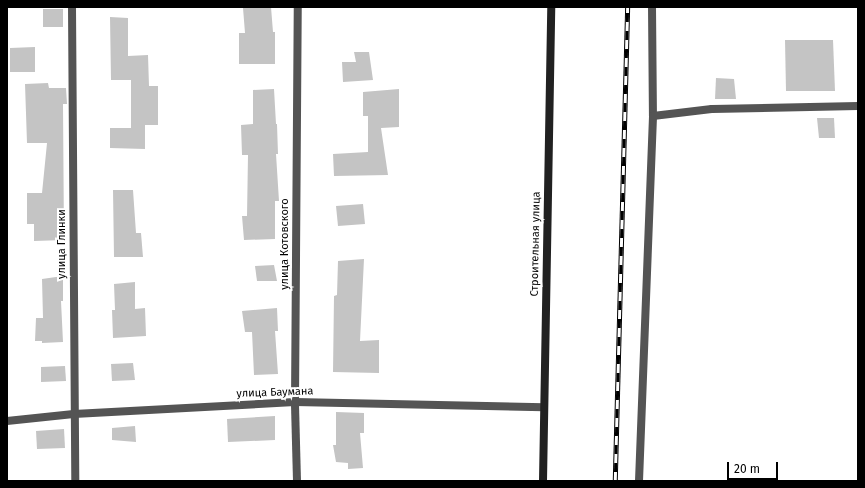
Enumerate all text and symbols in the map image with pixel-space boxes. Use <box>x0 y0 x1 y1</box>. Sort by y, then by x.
street label: Строительная улица <box>528 191 544 297</box>
street label: улица Котовского <box>278 198 292 290</box>
street label: улица Глинки <box>55 209 69 279</box>
street label: улица Баумана <box>236 385 314 401</box>
scale bar <box>729 454 780 480</box>
text: 20 m <box>734 462 760 476</box>

